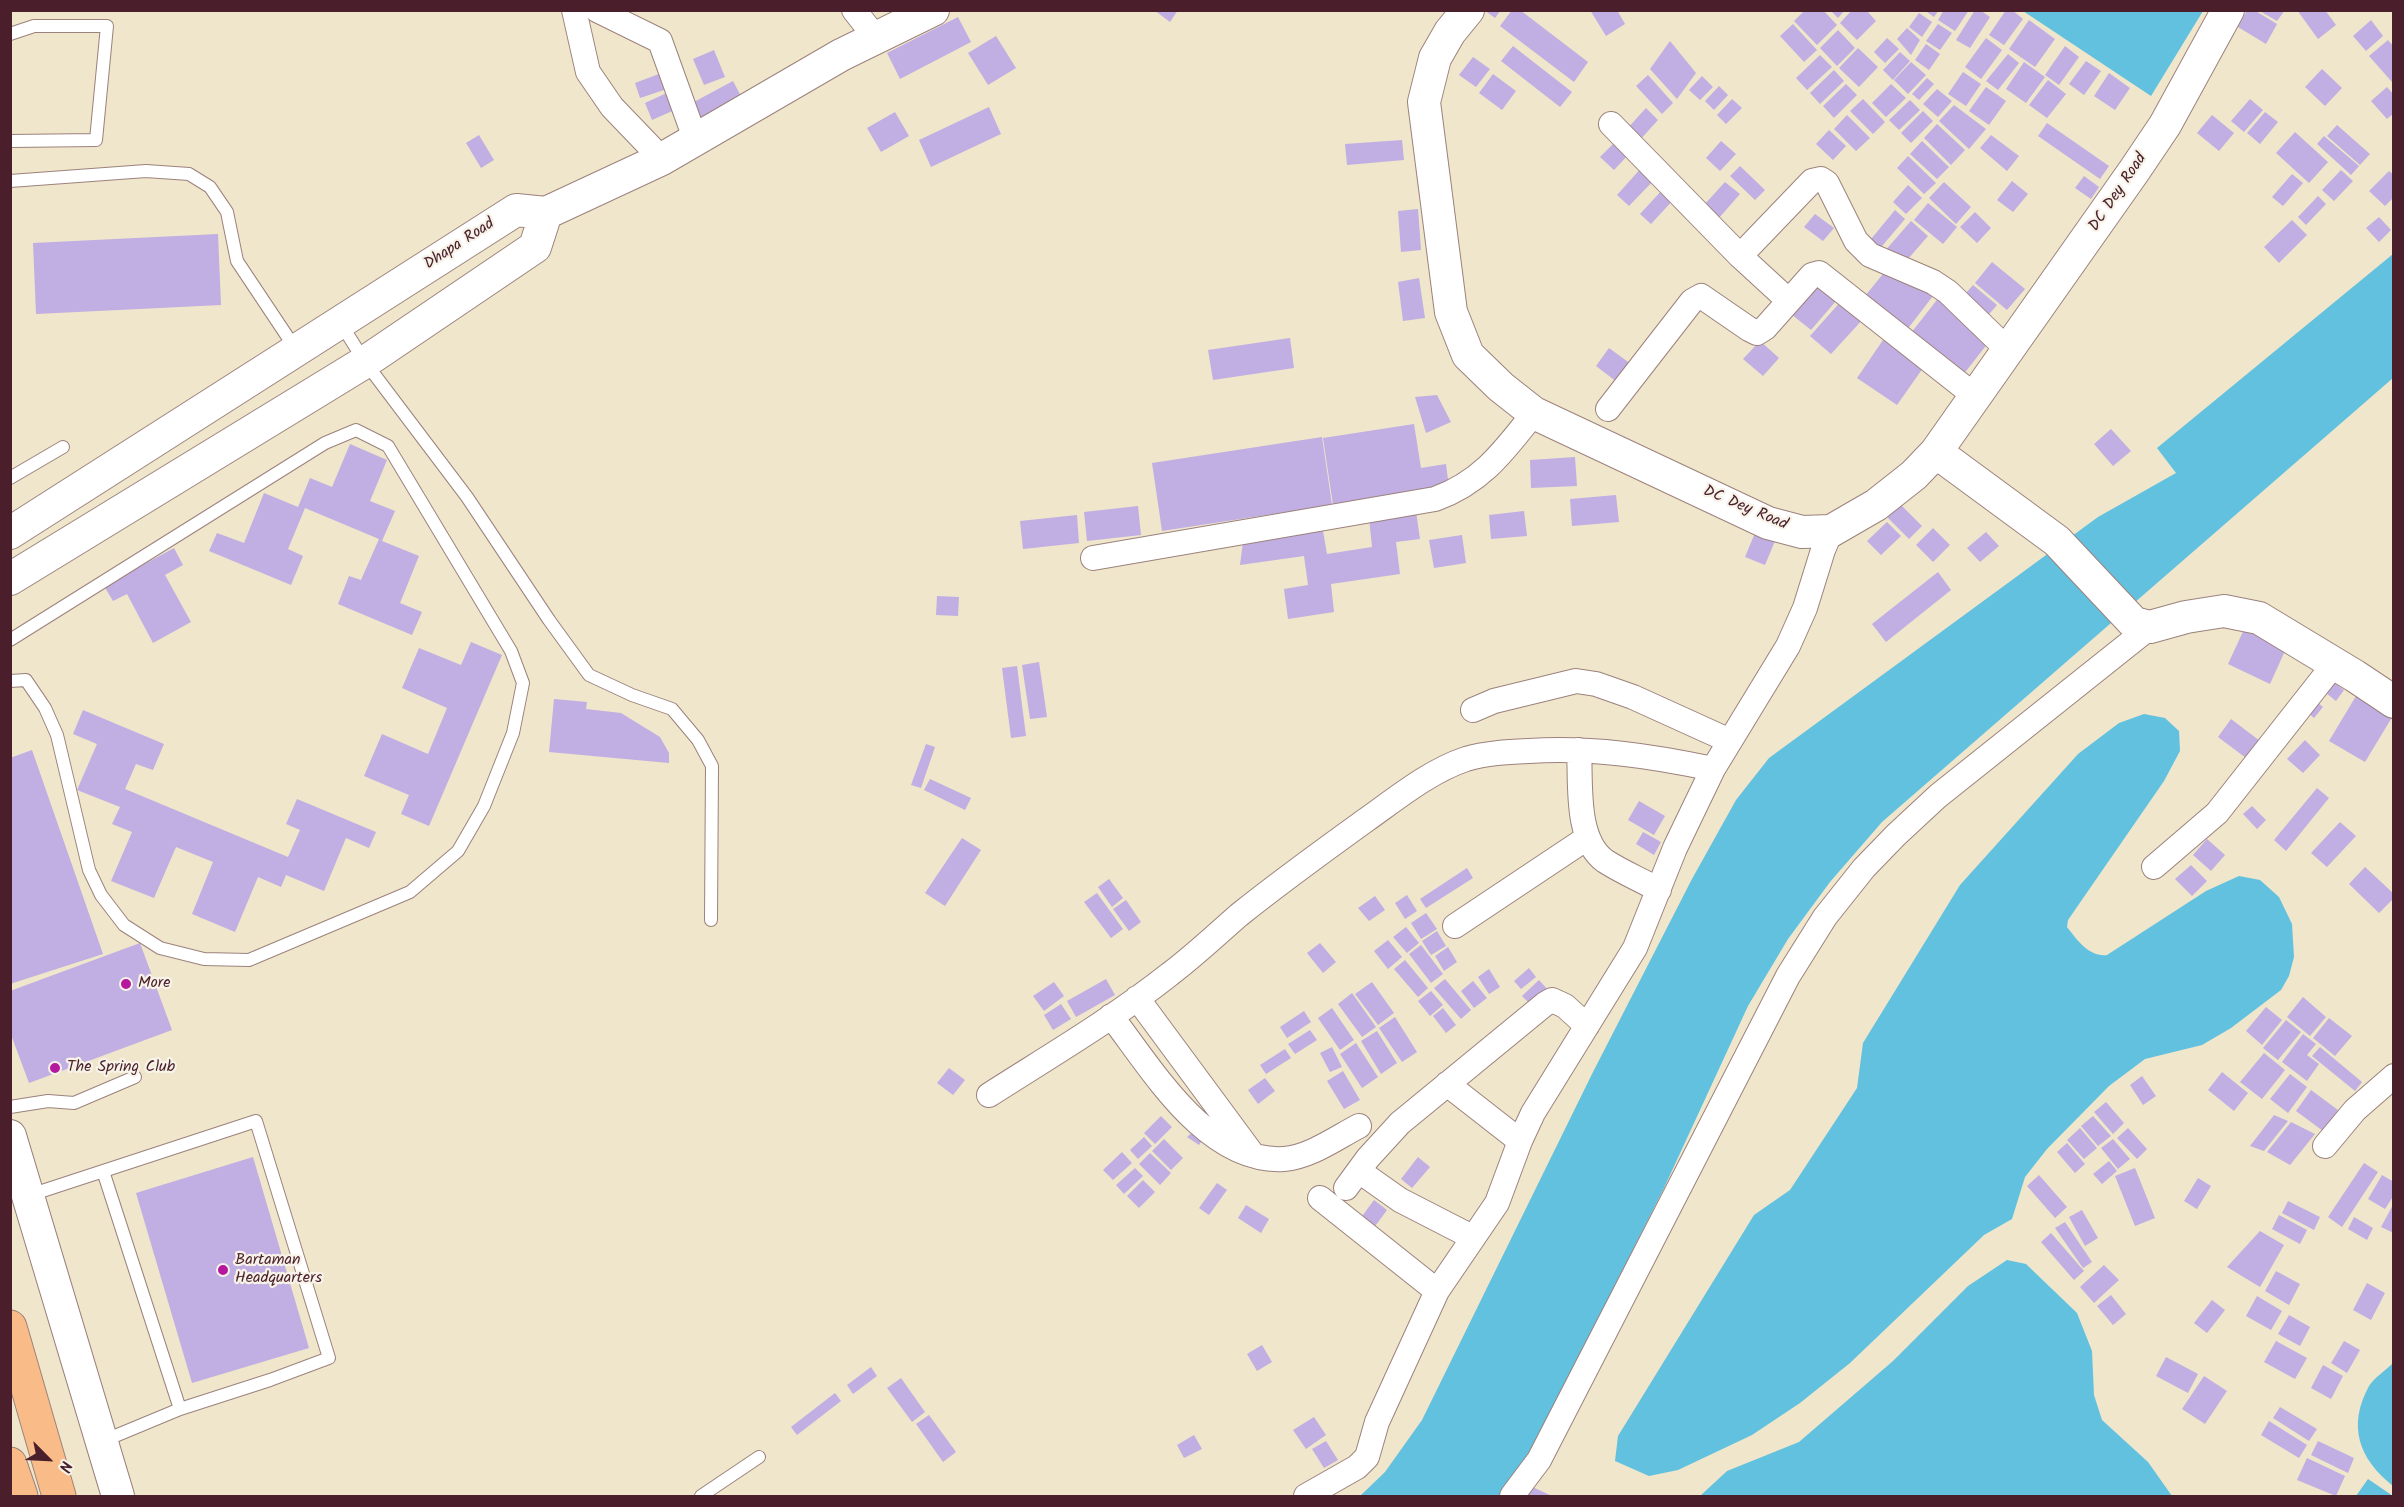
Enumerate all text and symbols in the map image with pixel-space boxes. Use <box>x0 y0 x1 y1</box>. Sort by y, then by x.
street label: DC Dey Road <box>2086 150 2152 236</box>
street label: Dhapa Road <box>421 215 499 275</box>
street label: DC Dey Road <box>1700 483 1790 535</box>
place label: More <box>138 974 170 994</box>
marker: More <box>119 977 133 991</box>
place label: The Spring Club <box>67 1058 175 1078</box>
marker: The Spring Club <box>48 1061 62 1075</box>
place label: Bartaman Headquarters <box>235 1251 322 1289</box>
marker: Bartaman Headquarters <box>216 1263 230 1277</box>
north arrow <box>18 1429 78 1489</box>
text: N <box>51 1457 78 1476</box>

